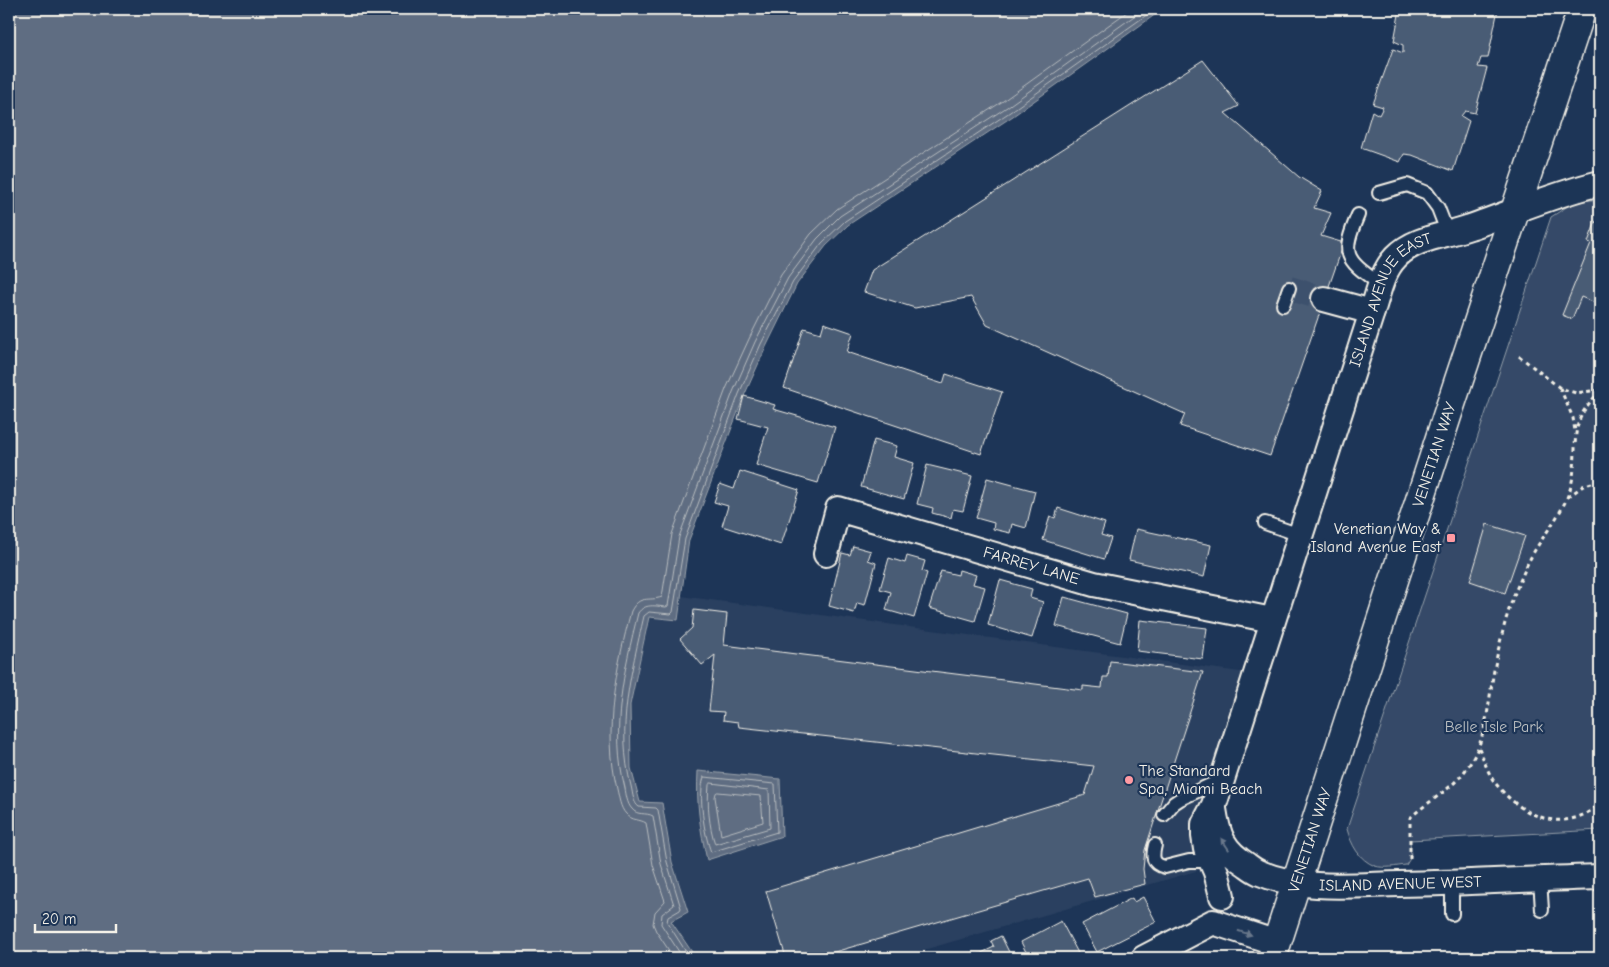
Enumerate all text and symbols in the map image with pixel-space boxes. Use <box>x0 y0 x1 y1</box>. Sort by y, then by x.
street label: ISLAND AVENUE EAST <box>1346 229 1434 369</box>
street label: VENETIAN WAY <box>1409 399 1460 509</box>
place label: Venetian Way & Island Avenue East <box>1310 520 1441 556</box>
marker: Venetian Way & Island Avenue East <box>1445 532 1457 544</box>
street label: FARREY LANE <box>981 543 1082 588</box>
park label: Belle Isle Park <box>1445 718 1544 736</box>
place label: The Standard Spa, Miami Beach <box>1139 762 1263 798</box>
marker: The Standard Spa, Miami Beach <box>1123 774 1135 786</box>
street label: VENETIAN WAY <box>1285 785 1336 895</box>
one-way arrow <box>1220 837 1230 851</box>
street label: ISLAND AVENUE WEST <box>1319 873 1483 895</box>
scale bar <box>35 902 116 934</box>
text: 20 m <box>42 910 76 928</box>
one-way arrow <box>1238 929 1253 937</box>

